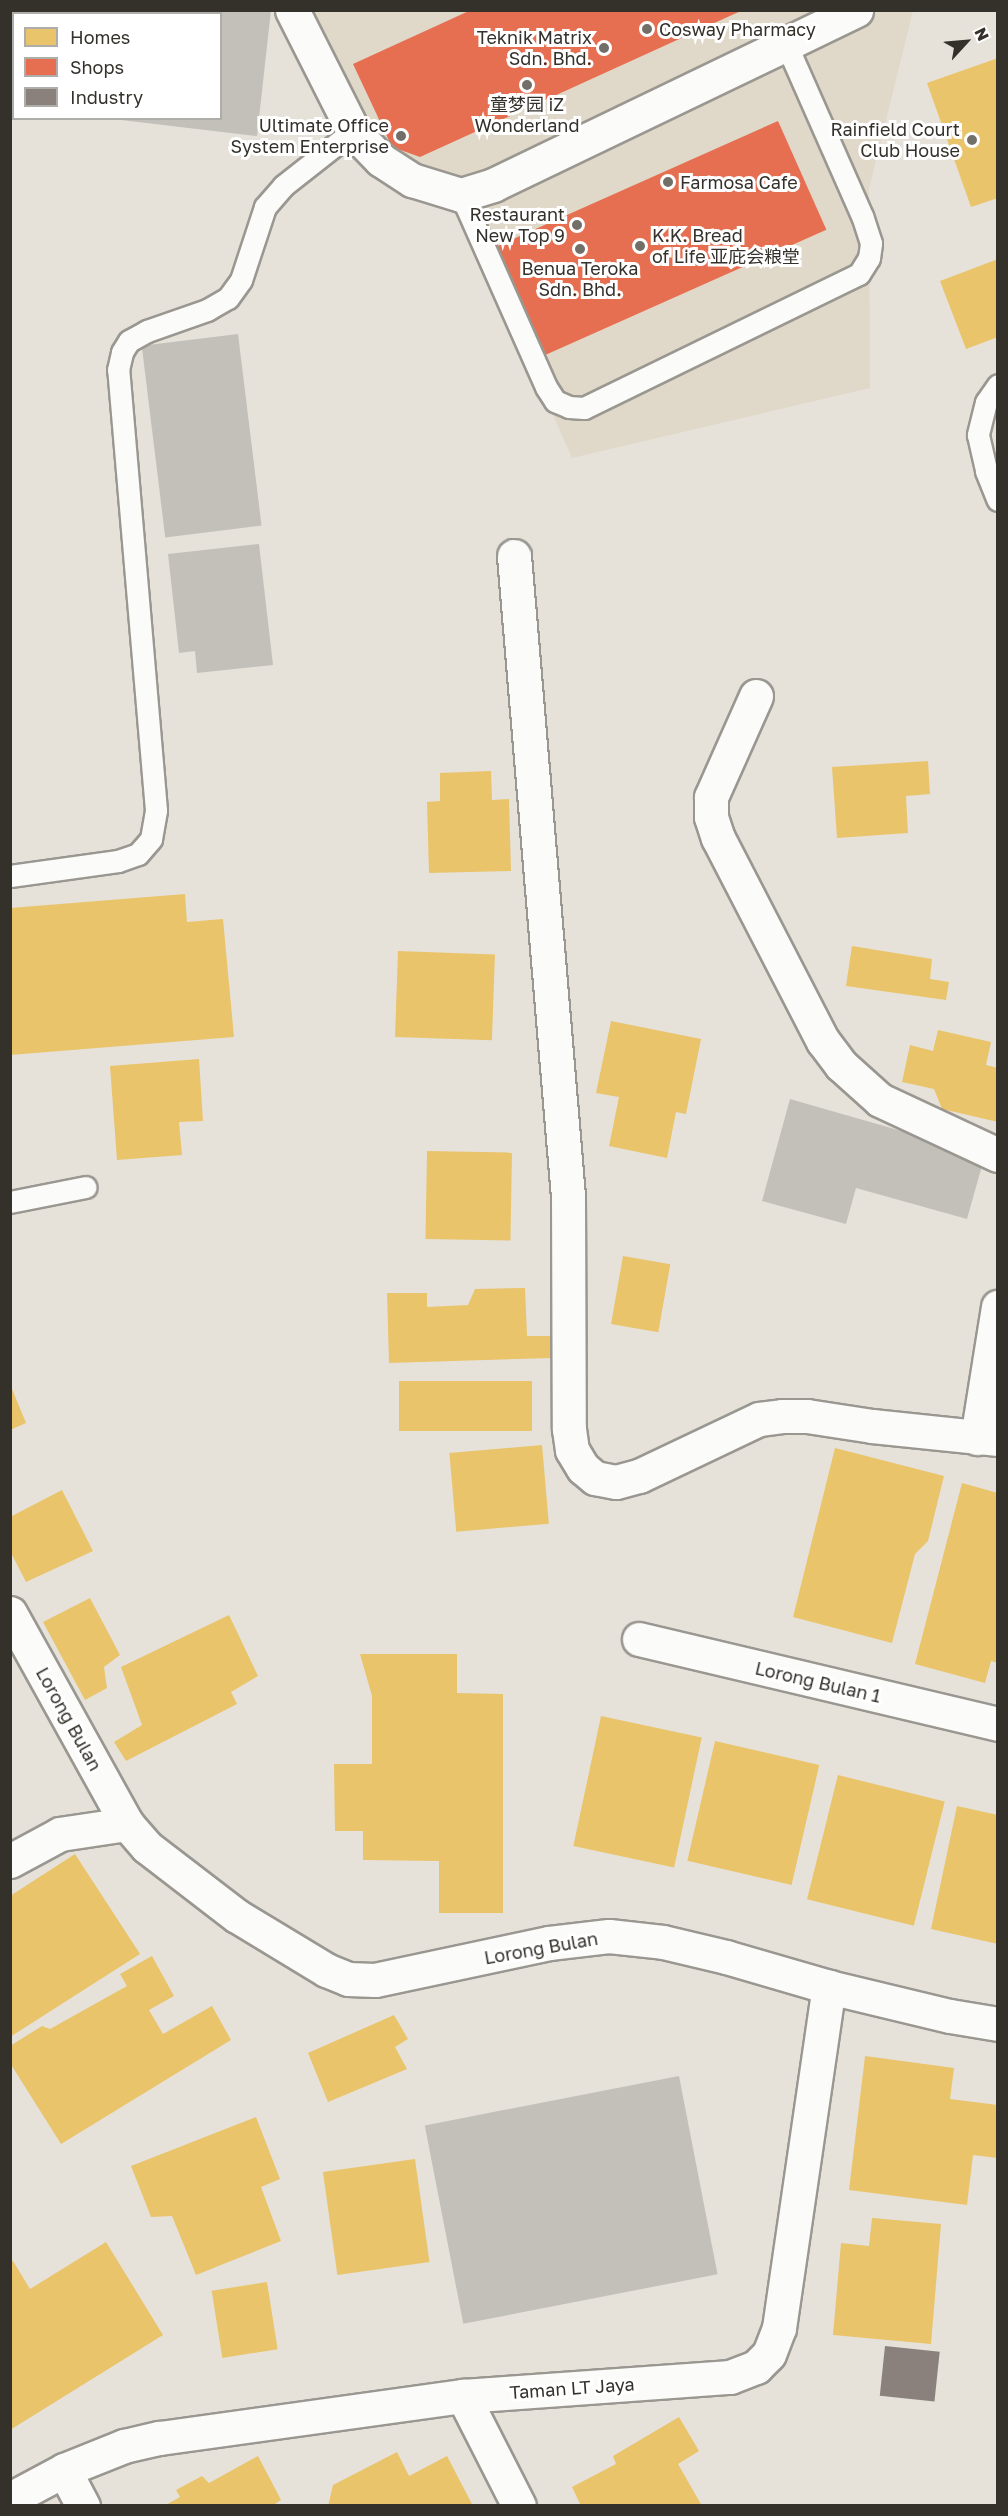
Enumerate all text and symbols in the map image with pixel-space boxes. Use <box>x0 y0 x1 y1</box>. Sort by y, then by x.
legend <box>12 12 222 120</box>
north arrow <box>936 12 996 72</box>
place label: Cosway Pharmacy <box>659 18 816 40</box>
marker: Cosway Pharmacy <box>640 22 654 36</box>
text: N <box>971 24 994 44</box>
text: Homes <box>70 26 130 48</box>
place label: Teknik Matrix Sdn. Bhd. <box>477 27 592 70</box>
marker: Teknik Matrix Sdn. Bhd. <box>597 41 611 55</box>
text: Shops <box>70 56 124 78</box>
marker: 童梦园 iZ Wonderland <box>520 78 534 92</box>
text: Industry <box>70 86 143 108</box>
place label: 童梦园 iZ Wonderland <box>474 94 580 136</box>
place label: Ultimate Office System Enterprise <box>231 115 389 158</box>
place label: Rainfield Court Club House <box>830 119 960 162</box>
marker: Ultimate Office System Enterprise <box>394 129 408 143</box>
marker: Rainfield Court Club House <box>965 133 979 147</box>
place label: Farmosa Cafe <box>680 171 798 193</box>
marker: Farmosa Cafe <box>661 175 675 189</box>
place label: Restaurant New Top 9 <box>470 204 565 246</box>
marker: Restaurant New Top 9 <box>570 218 584 232</box>
place label: K.K. Bread of Life 亚庇会粮堂 <box>652 225 800 268</box>
marker: K.K. Bread of Life 亚庇会粮堂 <box>633 239 647 253</box>
marker: Benua Teroka Sdn. Bhd. <box>573 242 587 256</box>
place label: Benua Teroka Sdn. Bhd. <box>522 258 638 300</box>
street label: Lorong Bulan 1 <box>753 1657 883 1707</box>
street label: Lorong Bulan <box>32 1663 106 1775</box>
street label: Lorong Bulan <box>482 1927 600 1969</box>
street label: Taman LT Jaya <box>509 2373 635 2403</box>

